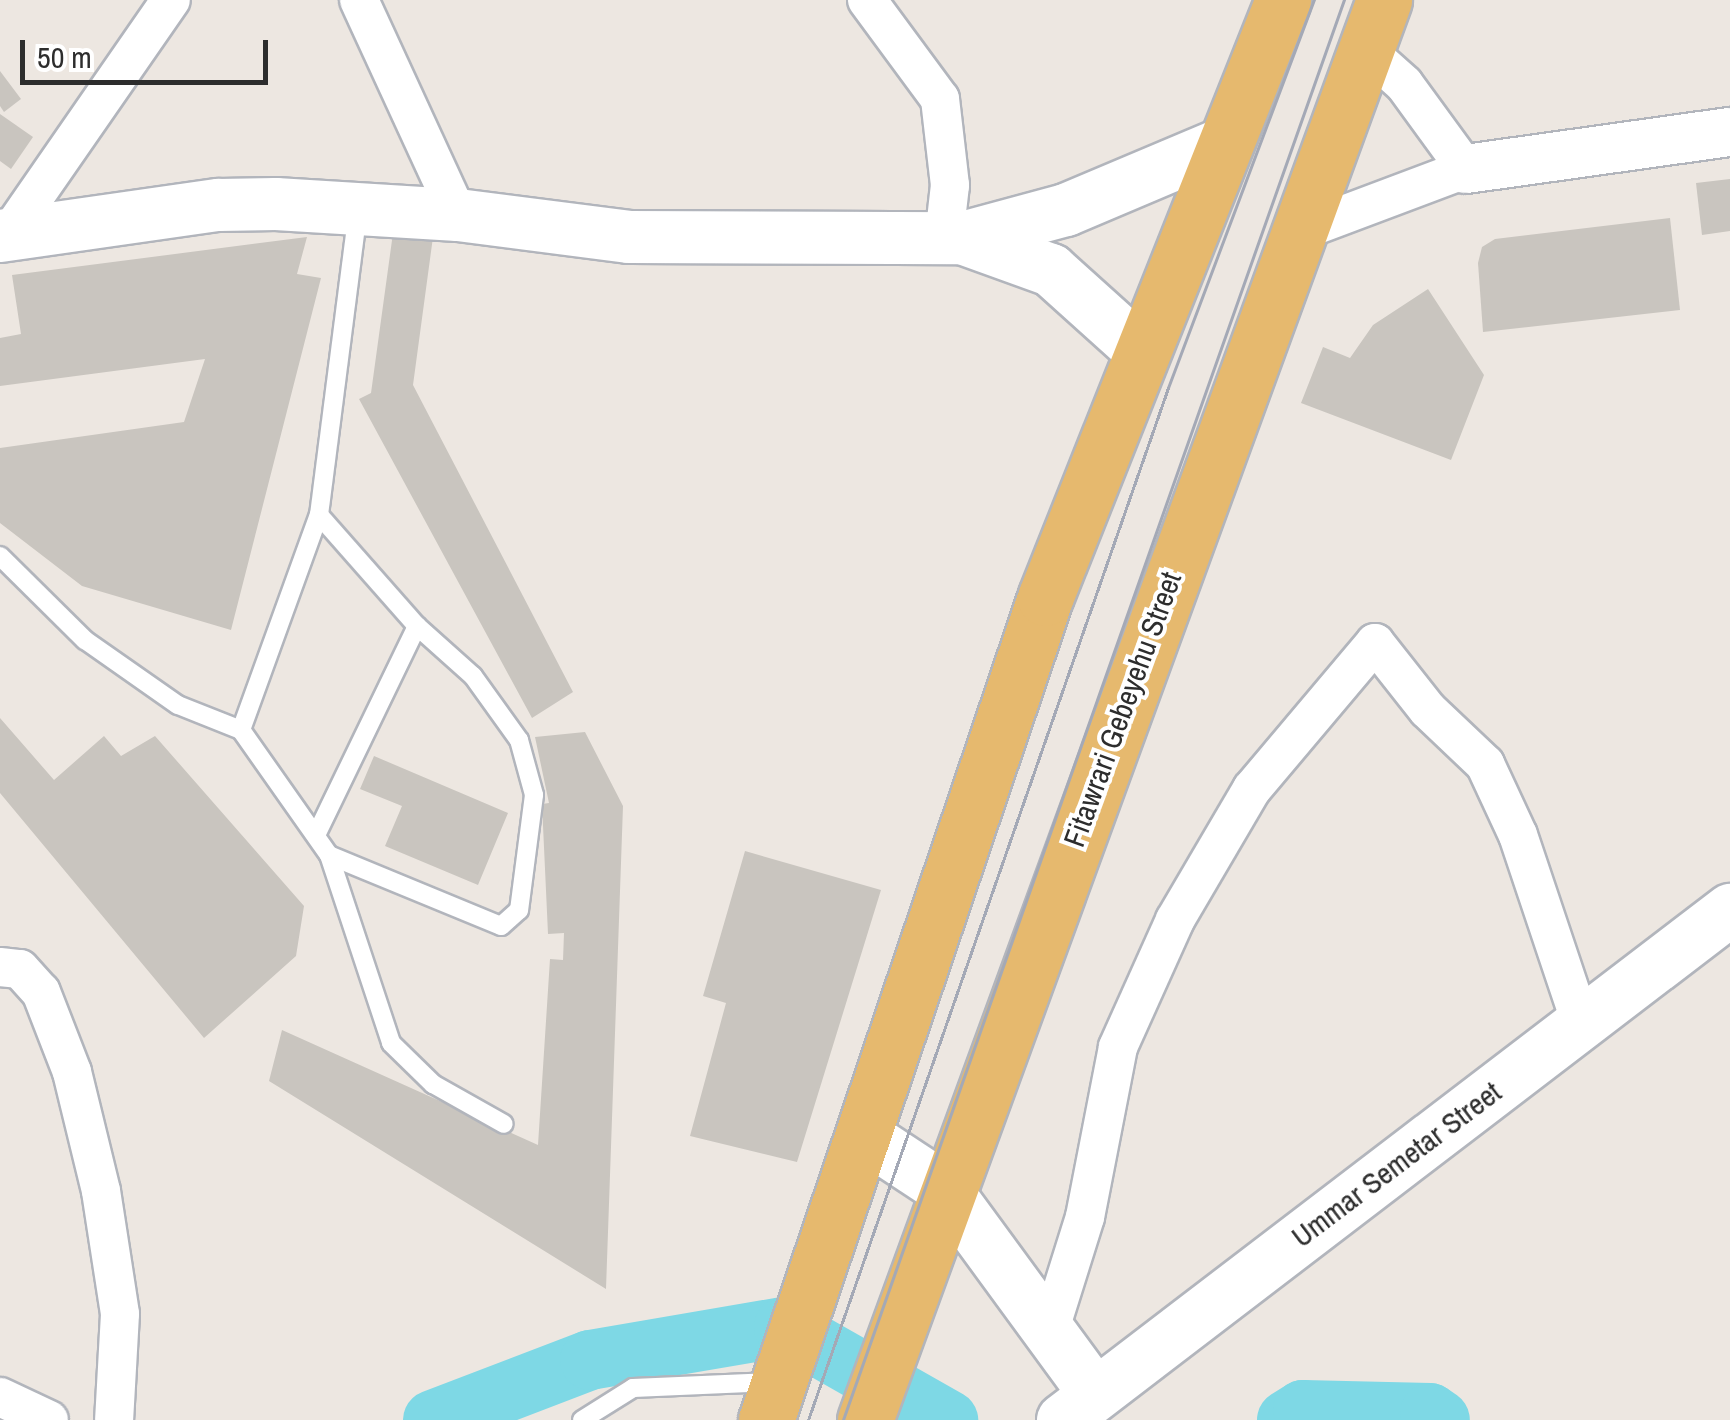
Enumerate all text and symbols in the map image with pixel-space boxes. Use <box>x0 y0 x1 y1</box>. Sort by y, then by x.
scale bar <box>25 20 272 82</box>
text: 50 m <box>37 37 92 77</box>
street label: Fitawrari Gebeyehu Street <box>1056 567 1188 851</box>
street label: Ummar Semetar Street <box>1284 1074 1508 1254</box>

